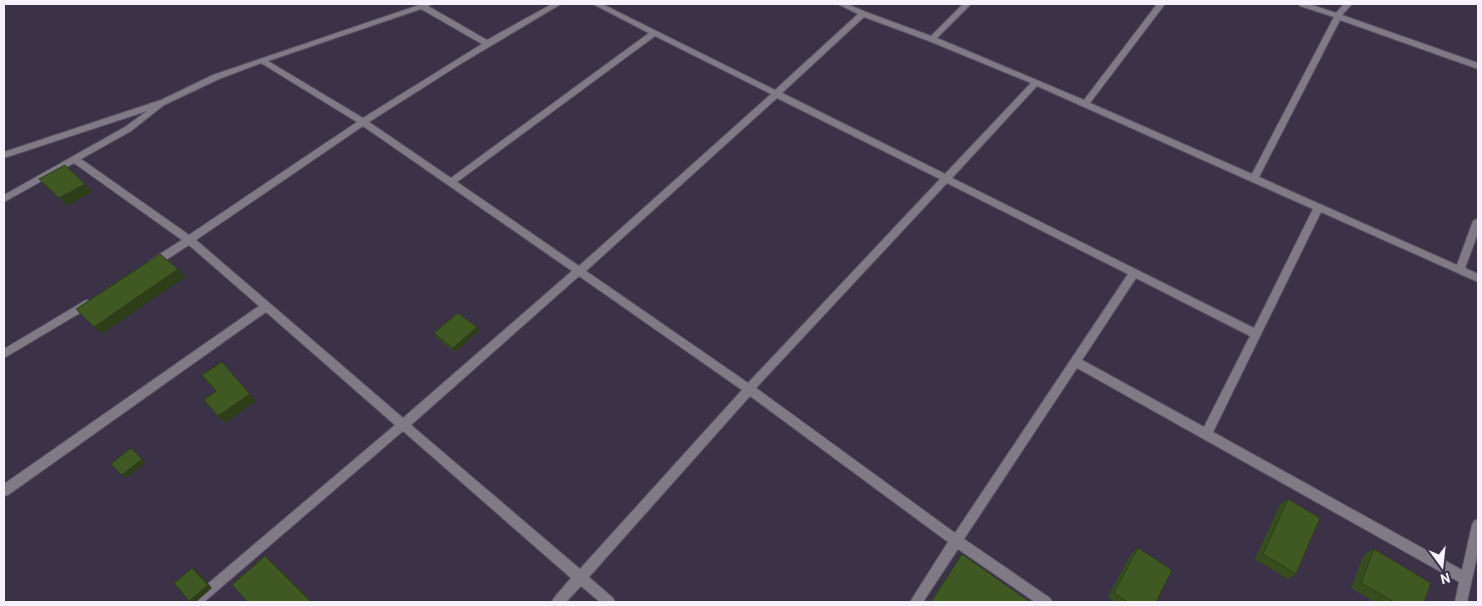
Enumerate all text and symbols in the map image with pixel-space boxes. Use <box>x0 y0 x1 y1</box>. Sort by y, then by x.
north arrow <box>1417 541 1467 591</box>
text: N <box>1439 570 1452 588</box>

